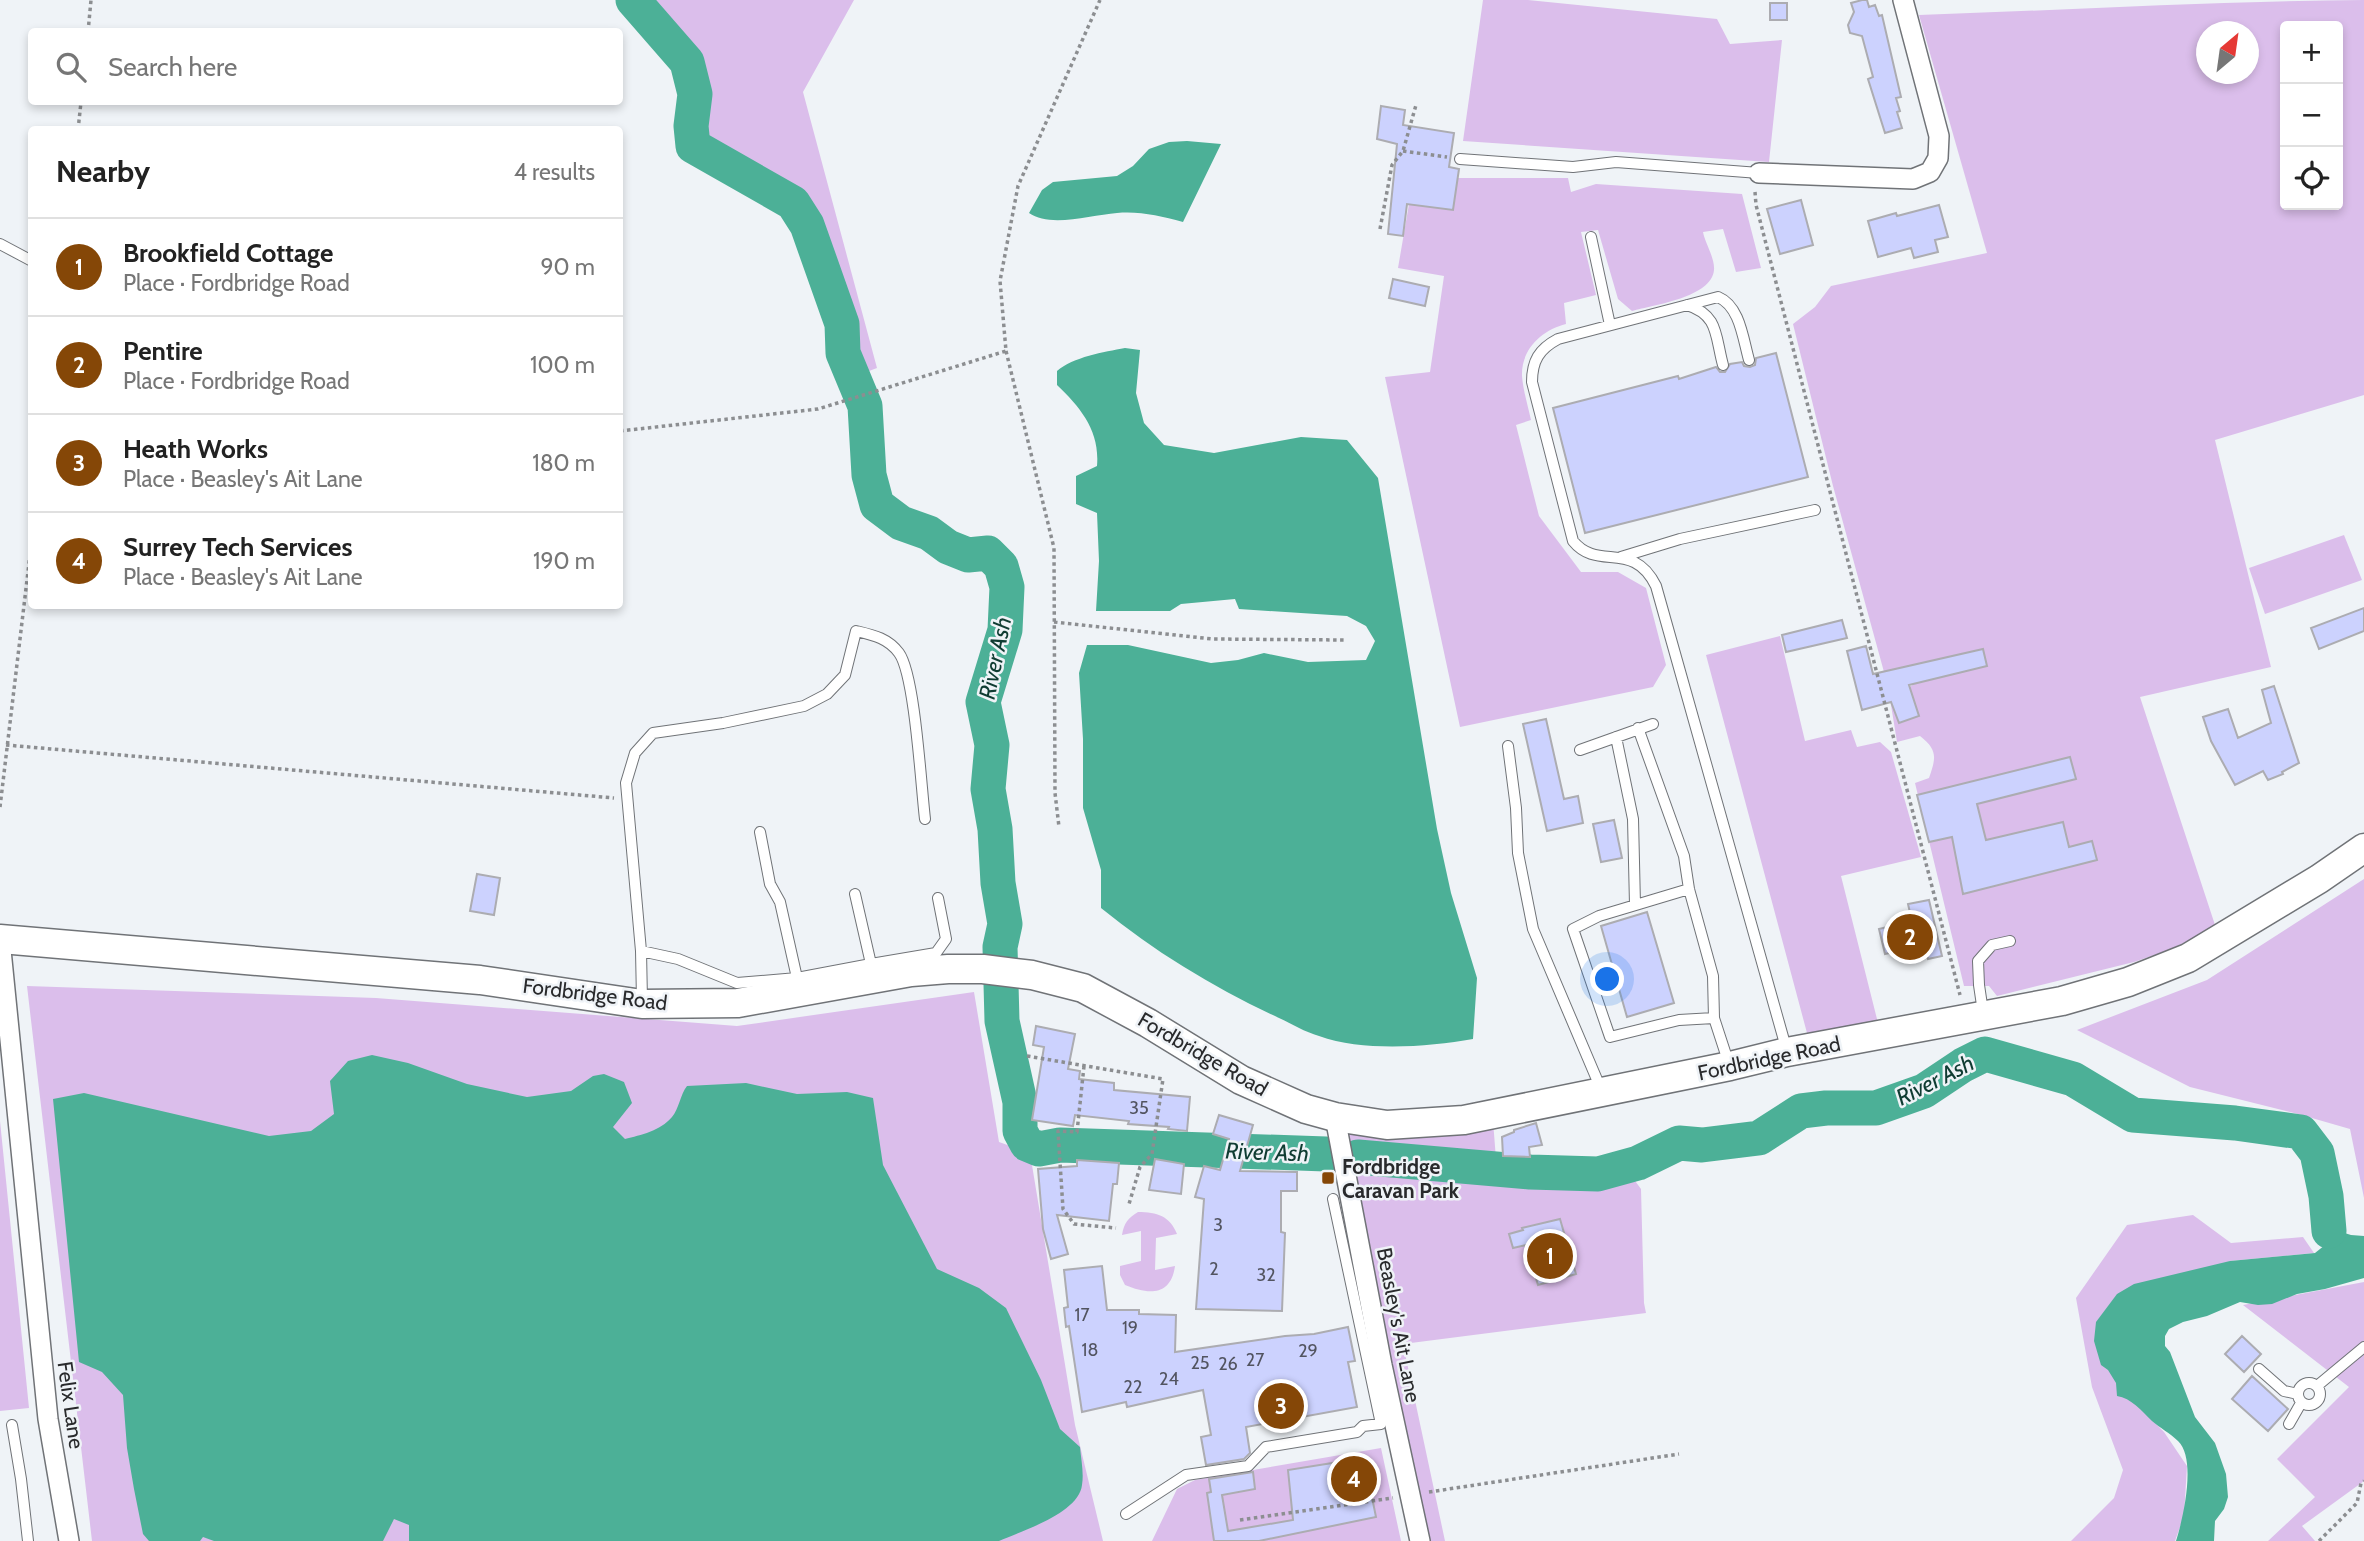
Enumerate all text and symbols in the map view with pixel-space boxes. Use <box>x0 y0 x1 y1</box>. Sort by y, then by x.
north arrow <box>2196 21 2259 84</box>
map controls <box>2280 21 2343 210</box>
button: + <box>2280 21 2343 84</box>
search box <box>28 28 623 105</box>
icon: search <box>52 48 90 86</box>
text: Search here <box>108 51 237 83</box>
button: − <box>2280 84 2343 147</box>
button: locate <box>2280 147 2343 210</box>
text: Nearby <box>56 153 150 190</box>
text: 4 results <box>514 158 595 186</box>
text: Brookfield Cottage <box>123 237 333 269</box>
text: 1 <box>75 253 83 281</box>
text: 90 m <box>541 253 595 281</box>
text: Place · Fordbridge Road <box>123 269 350 297</box>
text: Pentire <box>123 335 203 367</box>
text: 2 <box>73 351 85 379</box>
text: 100 m <box>530 351 595 379</box>
text: Place · Fordbridge Road <box>123 367 350 395</box>
text: Heath Works <box>123 433 268 465</box>
text: 3 <box>73 449 85 477</box>
text: 180 m <box>532 449 595 477</box>
text: Place · Beasley's Ait Lane <box>123 465 363 493</box>
text: Surrey Tech Services <box>123 531 352 563</box>
text: 4 <box>72 547 86 575</box>
text: 190 m <box>533 547 595 575</box>
text: Place · Beasley's Ait Lane <box>123 563 363 591</box>
water label: River Ash <box>973 614 1017 702</box>
pin: 2 <box>1887 911 1933 963</box>
your location <box>1590 962 1624 996</box>
street label: Fordbridge Road <box>521 973 669 1015</box>
street label: Fordbridge Road <box>1134 1007 1272 1101</box>
street label: Fordbridge Road <box>1695 1031 1843 1085</box>
water label: River Ash <box>1891 1049 1979 1111</box>
house number: 35 <box>1129 1097 1149 1119</box>
water label: River Ash <box>1225 1137 1309 1167</box>
place label: Fordbridge Caravan Park <box>1342 1154 1460 1203</box>
marker: Fordbridge Caravan Park <box>1320 1170 1336 1186</box>
house number: 3 <box>1213 1214 1223 1236</box>
pin: 1 <box>1527 1230 1573 1282</box>
street label: Beasley's Ait Lane <box>1372 1245 1426 1405</box>
house number: 2 <box>1209 1258 1219 1280</box>
house number: 32 <box>1256 1264 1276 1286</box>
house number: 17 <box>1075 1304 1089 1326</box>
house number: 19 <box>1122 1317 1138 1339</box>
house number: 18 <box>1082 1339 1098 1361</box>
house number: 29 <box>1298 1340 1318 1362</box>
house number: 27 <box>1246 1349 1264 1371</box>
house number: 25 <box>1190 1352 1210 1374</box>
house number: 26 <box>1218 1353 1238 1375</box>
street label: Felix Lane <box>52 1360 90 1451</box>
house number: 24 <box>1159 1368 1179 1390</box>
house number: 22 <box>1124 1376 1142 1398</box>
pin: 3 <box>1258 1380 1304 1432</box>
pin: 4 <box>1331 1453 1377 1505</box>

